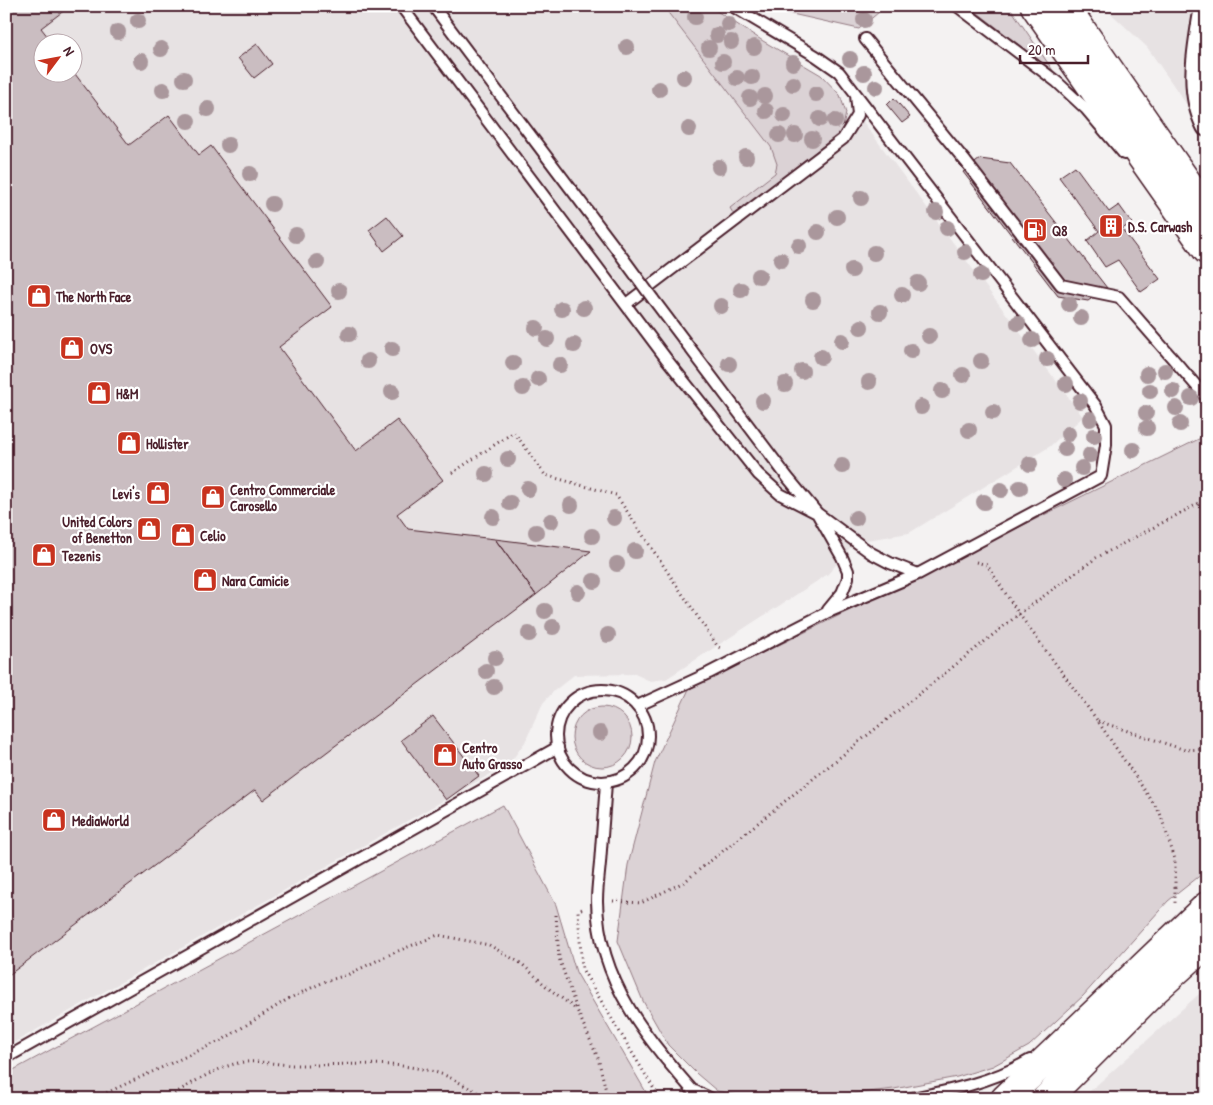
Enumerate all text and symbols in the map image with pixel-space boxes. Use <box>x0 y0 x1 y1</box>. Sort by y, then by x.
north arrow <box>32 32 82 82</box>
scale bar <box>1020 32 1088 64</box>
text: 20 m <box>1028 39 1055 60</box>
text: N <box>59 43 80 60</box>
building icon: D.S. Carwash <box>1098 213 1124 239</box>
fuel station icon: Q8 <box>1022 217 1048 243</box>
place label: D.S. Carwash <box>1128 217 1192 236</box>
place label: Q8 <box>1052 221 1067 240</box>
shop icon: The North Face <box>26 283 52 309</box>
place label: The North Face <box>55 287 132 306</box>
shop icon: OVS <box>59 335 85 361</box>
place label: OVS <box>90 339 113 358</box>
shop icon: H&M <box>86 380 112 406</box>
place label: H&M <box>116 384 138 403</box>
shop icon: Hollister <box>116 430 142 456</box>
place label: Hollister <box>146 434 189 453</box>
shop icon: Levi's <box>145 480 171 506</box>
place label: Centro Commerciale Carosello <box>230 480 336 515</box>
place label: Levi's <box>113 484 141 503</box>
shop icon: Centro Commerciale Carosello <box>200 484 226 510</box>
place label: United Colors of Benetton <box>62 512 133 547</box>
shop icon: United Colors of Benetton <box>136 516 162 542</box>
shop icon: Celio <box>170 522 196 548</box>
place label: Celio <box>200 526 226 545</box>
shop icon: Tezenis <box>31 542 57 568</box>
place label: Tezenis <box>61 546 101 565</box>
shop icon: Nara Camicie <box>192 567 218 593</box>
place label: Nara Camicie <box>222 571 289 590</box>
place label: Centro Auto Grasso <box>462 738 522 773</box>
shop icon: Centro Auto Grasso <box>432 742 458 768</box>
shop icon: MediaWorld <box>41 807 67 833</box>
place label: MediaWorld <box>72 811 129 830</box>

